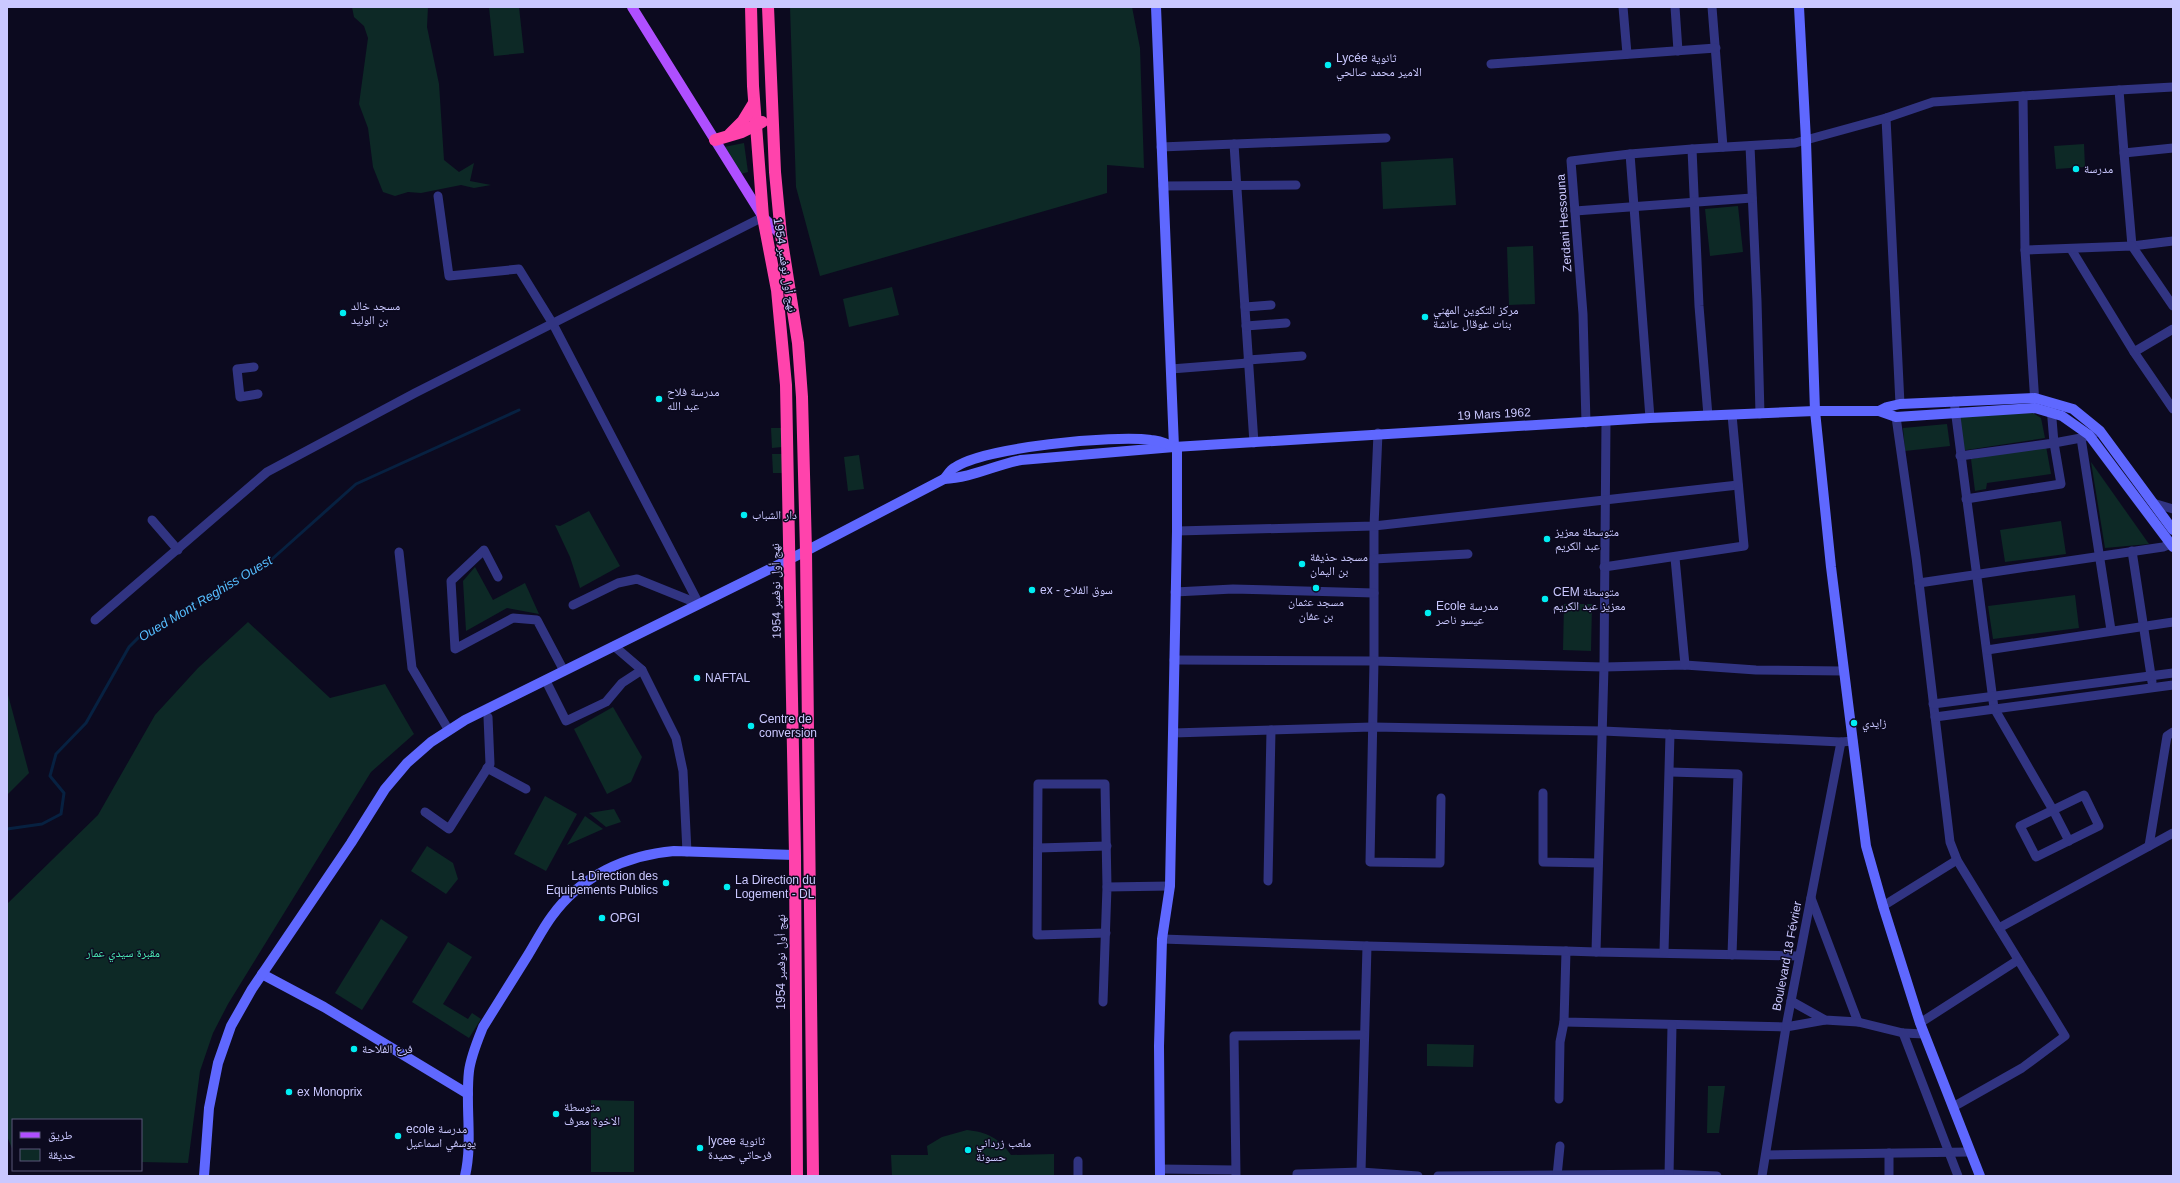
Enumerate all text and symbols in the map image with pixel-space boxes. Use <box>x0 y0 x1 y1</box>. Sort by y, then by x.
place label: Lycée ثانوية الامير محمد صالحي <box>1336 51 1422 82</box>
marker: Lycée ثانوية الامير محمد صالحي <box>1323 60 1333 70</box>
place label: مدرسة <box>2084 162 2113 176</box>
marker: مدرسة <box>2071 164 2081 174</box>
street label: Zerdani Hessouna <box>1554 173 1574 272</box>
street label: نهج أول نوفمبر 1954 <box>770 217 799 313</box>
place label: مسجد خالد بن الوليد <box>351 299 400 327</box>
place label: مركز التكوين المهني بنات غوقال عائشة <box>1433 303 1518 331</box>
marker: مسجد خالد بن الوليد <box>338 308 348 318</box>
marker: مركز التكوين المهني بنات غوقال عائشة <box>1420 312 1430 322</box>
place label: مدرسة فلاح عبد الله <box>667 385 719 413</box>
marker: مدرسة فلاح عبد الله <box>654 394 664 404</box>
street label: 19 Mars 1962 <box>1457 405 1531 423</box>
place label: دار الشباب <box>752 508 797 522</box>
marker: دار الشباب <box>739 510 749 520</box>
place label: متوسطة معزيز عبد الكريم <box>1554 525 1619 554</box>
marker: متوسطة معزيز عبد الكريم <box>1542 534 1552 544</box>
street label: نهج أول نوفمبر 1954 <box>768 543 784 639</box>
place label: مسجد حذيفة بن اليمان <box>1310 550 1368 578</box>
water label: Oued Mont Reghiss Ouest <box>136 552 276 644</box>
marker: مسجد حذيفة بن اليمان <box>1297 559 1307 569</box>
place label: ex - سوق الفلاح <box>1040 583 1113 597</box>
marker: مسجد عثمان بن عفان <box>1311 583 1321 593</box>
marker: ex - سوق الفلاح <box>1027 585 1037 595</box>
place label: CEM متوسطة معزيز عبد الكريم <box>1553 585 1625 614</box>
marker: CEM متوسطة معزيز عبد الكريم <box>1540 594 1550 604</box>
place label: مسجد عثمان بن عفان <box>1288 595 1344 623</box>
place label: Ecole مدرسة عيسو ناصر <box>1435 599 1498 627</box>
marker: Ecole مدرسة عيسو ناصر <box>1423 608 1433 618</box>
place label: NAFTAL <box>705 671 750 685</box>
marker: NAFTAL <box>692 673 702 683</box>
place label: Centre de conversion <box>759 712 817 740</box>
place label: زايدي <box>1862 716 1887 733</box>
marker: زايدي <box>1849 718 1859 728</box>
marker: Centre de conversion <box>746 721 756 731</box>
place label: La Direction des Equipements Publics <box>546 869 658 897</box>
place label: La Direction du Logement - DL <box>735 873 816 901</box>
marker: La Direction des Equipements Publics <box>661 878 671 888</box>
marker: La Direction du Logement - DL <box>722 882 732 892</box>
street label: Boulevard 18 Février <box>1770 900 1804 1012</box>
place label: OPGI <box>610 911 640 925</box>
marker: OPGI <box>597 913 607 923</box>
street label: نهج أول نوفمبر 1954 <box>774 914 788 1010</box>
park label: مقبرة سيدي عمار <box>85 946 160 963</box>
place label: فرع الفلاحة <box>362 1042 413 1057</box>
marker: فرع الفلاحة <box>349 1044 359 1054</box>
place label: ex Monoprix <box>297 1085 362 1099</box>
marker: ex Monoprix <box>284 1087 294 1097</box>
place label: متوسطة الاخوة معرف <box>564 1100 620 1128</box>
marker: متوسطة الاخوة معرف <box>551 1109 561 1119</box>
legend <box>12 1119 142 1171</box>
place label: ecole مدرسة يوسفي اسماعيل <box>406 1122 476 1153</box>
text: طريق <box>48 1128 73 1142</box>
marker: ecole مدرسة يوسفي اسماعيل <box>393 1131 403 1141</box>
place label: lycee ثانوية فرحاتي حميدة <box>708 1134 772 1165</box>
place label: ملعب زرداني حسونة <box>976 1136 1031 1164</box>
marker: lycee ثانوية فرحاتي حميدة <box>695 1143 705 1153</box>
marker: ملعب زرداني حسونة <box>963 1145 973 1155</box>
text: حديقة <box>48 1148 76 1162</box>

